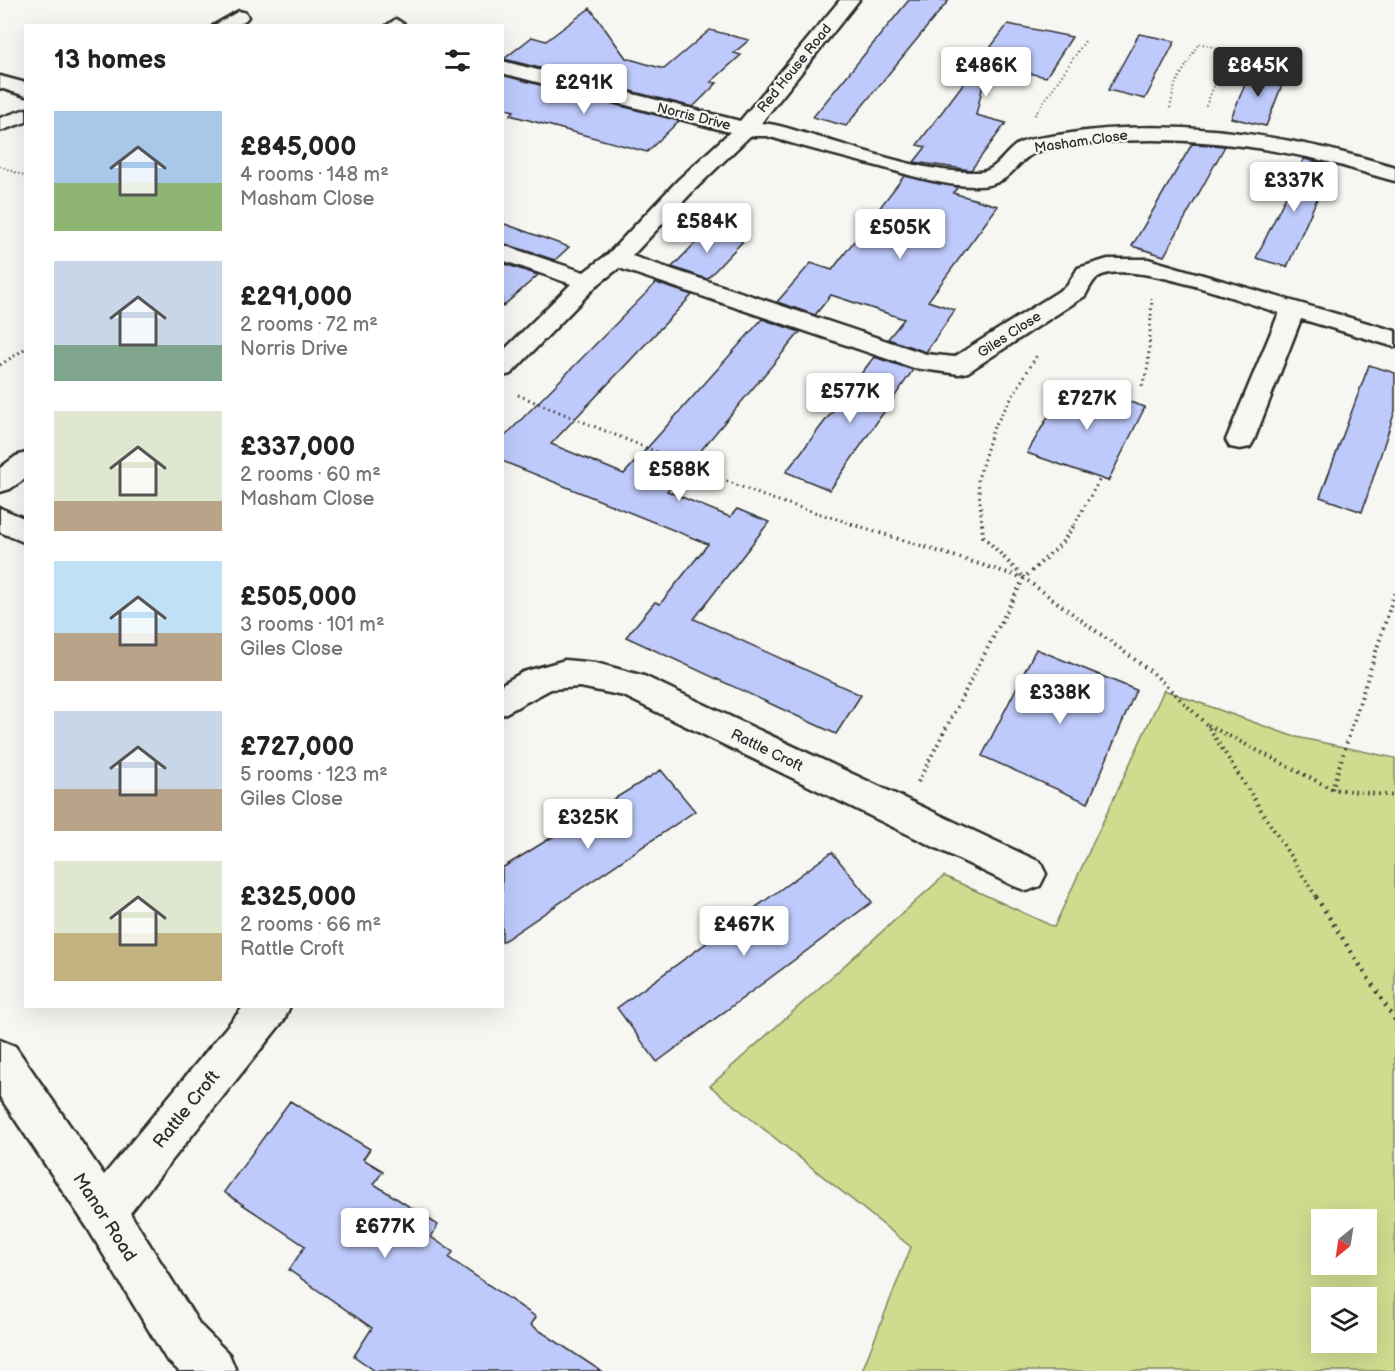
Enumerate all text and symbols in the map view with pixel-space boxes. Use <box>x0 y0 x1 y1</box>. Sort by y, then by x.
street label: Red House Road <box>754 21 835 116</box>
icon: filters <box>441 44 474 77</box>
text: 13 homes <box>54 45 166 76</box>
pin: £486K <box>944 47 1028 98</box>
pin: £845K <box>1216 47 1300 98</box>
text: £486K <box>955 54 1017 78</box>
text: £845K <box>1227 54 1289 78</box>
pin: £291K <box>542 64 626 115</box>
text: £291K <box>555 71 613 95</box>
street label: Norris Drive <box>655 99 733 134</box>
street label: Masham Close <box>1033 127 1129 156</box>
text: £845,000 <box>240 132 356 163</box>
icon: home <box>102 135 174 207</box>
pin: £337K <box>1252 162 1336 213</box>
text: 4 rooms · 148 m² <box>240 163 389 187</box>
text: £337K <box>1264 169 1324 193</box>
text: Masham Close <box>240 187 374 211</box>
pin: £584K <box>665 203 749 254</box>
pin: £505K <box>858 209 942 260</box>
text: £584K <box>676 210 738 234</box>
text: £505K <box>869 216 931 240</box>
text: £291,000 <box>240 282 352 313</box>
icon: home <box>102 285 174 357</box>
street label: Giles Close <box>974 308 1044 361</box>
text: 2 rooms · 72 m² <box>240 313 378 337</box>
text: Norris Drive <box>240 337 348 361</box>
pin: £577K <box>808 373 892 424</box>
text: £577K <box>820 380 880 404</box>
pin: £727K <box>1045 380 1129 431</box>
text: £727K <box>1057 387 1117 411</box>
text: £337,000 <box>240 432 355 463</box>
icon: home <box>102 435 174 507</box>
pin: £588K <box>637 451 721 502</box>
text: £588K <box>648 458 710 482</box>
text: 2 rooms · 60 m² <box>240 463 381 487</box>
text: Masham Close <box>240 487 374 511</box>
text: £505,000 <box>240 582 357 613</box>
icon: home <box>102 585 174 657</box>
text: 3 rooms · 101 m² <box>240 613 385 637</box>
text: Giles Close <box>240 637 343 661</box>
pin: £338K <box>1018 674 1102 725</box>
text: £338K <box>1029 681 1091 705</box>
street label: Rattle Croft <box>728 725 806 776</box>
text: £727,000 <box>240 732 354 763</box>
icon: home <box>102 735 174 807</box>
text: 5 rooms · 123 m² <box>240 763 388 787</box>
text: Giles Close <box>240 787 343 811</box>
pin: £325K <box>546 799 630 850</box>
text: £325K <box>557 806 619 830</box>
text: £325,000 <box>240 882 356 913</box>
icon: home <box>102 885 174 957</box>
pin: £467K <box>702 906 786 957</box>
text: 2 rooms · 66 m² <box>240 913 381 937</box>
text: £467K <box>714 913 774 937</box>
text: Rattle Croft <box>240 937 344 961</box>
street label: Rattle Croft <box>149 1066 224 1152</box>
street label: Manor Road <box>68 1169 141 1265</box>
pin: £677K <box>343 1208 427 1259</box>
north arrow <box>1311 1209 1377 1275</box>
map controls <box>1311 1209 1377 1353</box>
text: £677K <box>355 1215 415 1239</box>
button: layers <box>1311 1287 1377 1353</box>

